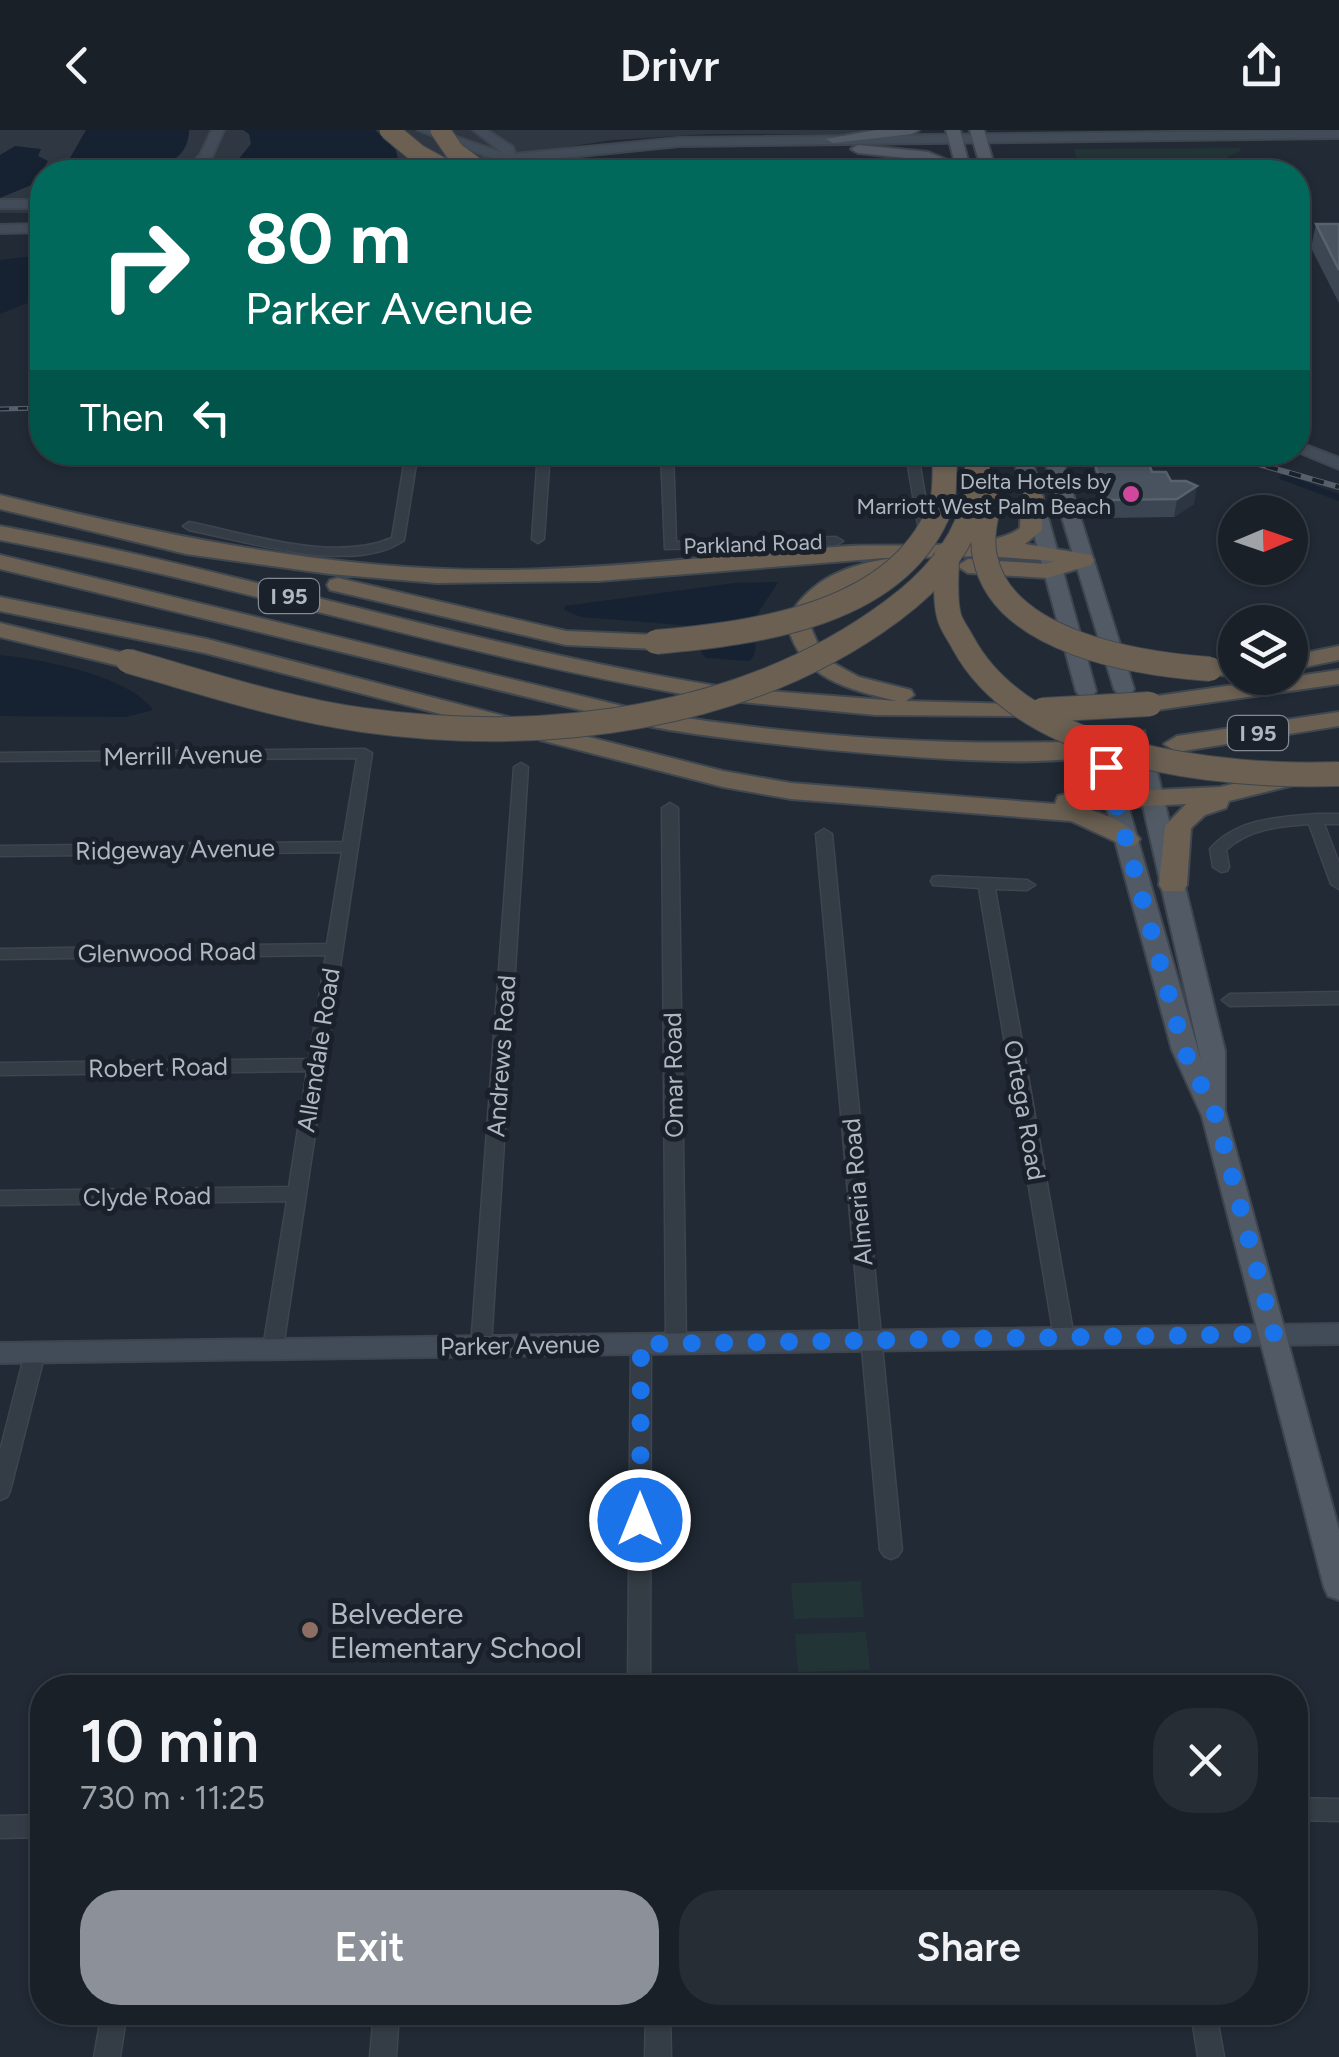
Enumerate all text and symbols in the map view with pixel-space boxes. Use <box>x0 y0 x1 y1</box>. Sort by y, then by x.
icon: back <box>50 38 105 93</box>
text: Drivr <box>620 38 719 92</box>
icon: share <box>1234 38 1289 93</box>
text: 80 m <box>245 196 411 281</box>
icon: right <box>80 200 210 330</box>
text: Parker Avenue <box>245 281 533 335</box>
icon: left <box>184 390 239 445</box>
text: Then <box>80 395 164 441</box>
place label: Delta Hotels by Marriott West Palm Beach <box>857 468 1111 520</box>
marker: Delta Hotels by Marriott West Palm Beach <box>1120 483 1142 505</box>
north arrow <box>1218 495 1308 585</box>
map controls <box>1218 495 1308 695</box>
street label: Parkland Road <box>683 528 823 560</box>
road number: I 95 <box>259 579 319 613</box>
button: layers <box>1218 605 1308 695</box>
road number: I 95 <box>1228 716 1288 750</box>
pin <box>1064 725 1149 810</box>
street label: Merrill Avenue <box>103 739 263 771</box>
icon: arrive <box>1079 740 1134 795</box>
street label: Ridgeway Avenue <box>75 832 275 866</box>
street label: Glenwood Road <box>77 935 257 969</box>
street label: Allendale Road <box>290 966 346 1134</box>
street label: Andrews Road <box>480 974 522 1138</box>
street label: Omar Road <box>657 1012 689 1138</box>
street label: Ortega Road <box>998 1037 1052 1183</box>
street label: Robert Road <box>88 1051 228 1083</box>
street label: Almeria Road <box>836 1117 878 1267</box>
street label: Clyde Road <box>83 1180 211 1212</box>
street label: Parker Avenue <box>440 1329 600 1361</box>
position arrow <box>588 1468 692 1572</box>
place label: Belvedere Elementary School <box>330 1595 582 1666</box>
marker: Belvedere Elementary School <box>299 1619 321 1641</box>
text: 10 min <box>80 1705 259 1777</box>
button: close <box>1153 1708 1258 1813</box>
text: 730 m · 11:25 <box>80 1779 265 1817</box>
button: Exit <box>80 1890 659 2005</box>
button: Share <box>679 1890 1258 2005</box>

